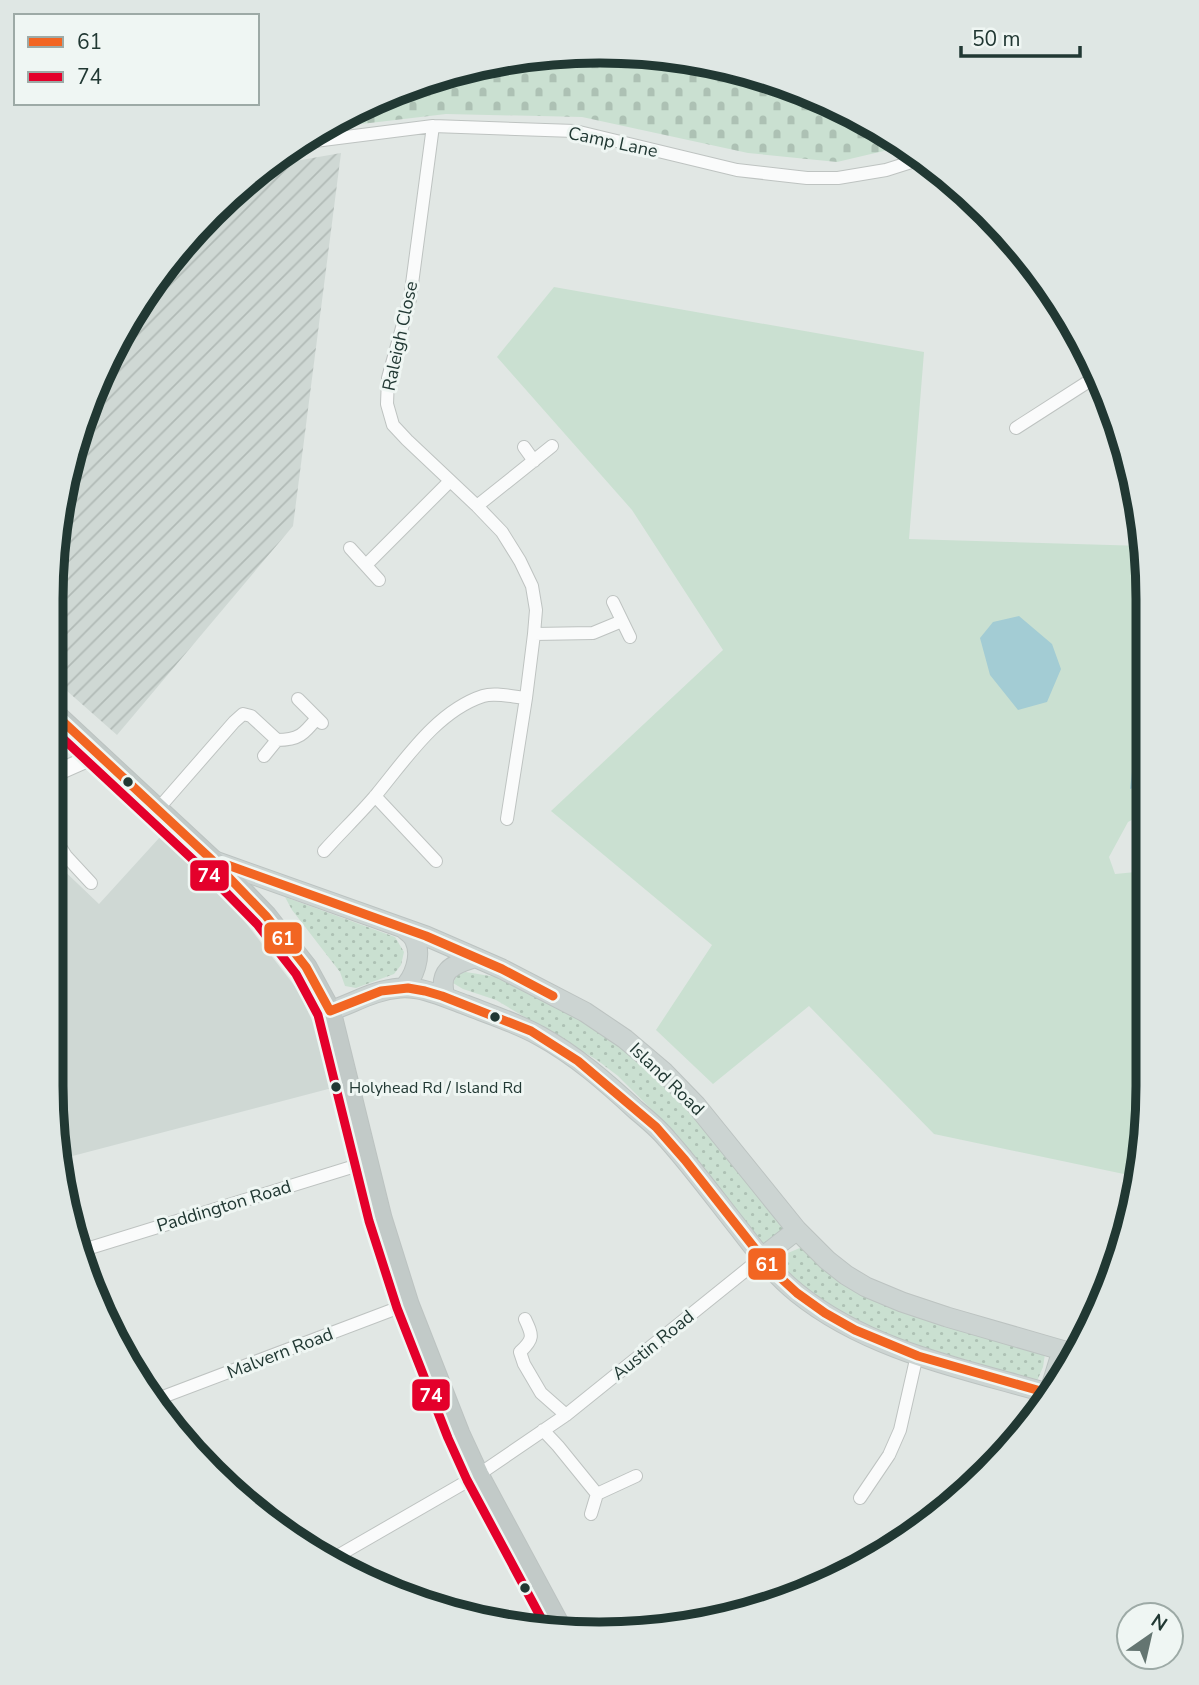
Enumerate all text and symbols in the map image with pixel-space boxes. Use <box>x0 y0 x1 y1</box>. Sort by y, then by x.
legend <box>14 14 259 105</box>
scale bar <box>961 14 1080 58</box>
text: 50 m <box>972 25 1021 53</box>
text: 61 <box>77 28 102 56</box>
text: 74 <box>77 63 102 91</box>
street label: Camp Lane <box>566 121 660 163</box>
street label: Raleigh Close <box>377 279 423 393</box>
unlabelled marker <box>121 775 135 789</box>
line badge: 74 <box>189 859 230 892</box>
text: 74 <box>198 863 220 889</box>
line badge: 61 <box>263 921 303 955</box>
text: 61 <box>272 926 294 952</box>
unlabelled marker <box>488 1010 502 1024</box>
street label: Island Road <box>624 1037 710 1121</box>
place label: Holyhead Rd / Island Rd <box>349 1077 522 1099</box>
marker: Holyhead Rd / Island Rd <box>329 1080 343 1094</box>
street label: Paddington Road <box>154 1174 294 1238</box>
line badge: 61 <box>747 1247 787 1281</box>
text: 61 <box>756 1252 778 1278</box>
street label: Austin Road <box>607 1305 699 1385</box>
street label: Malvern Road <box>223 1322 337 1384</box>
line badge: 74 <box>411 1378 451 1412</box>
text: 74 <box>420 1383 442 1409</box>
unlabelled marker <box>518 1581 532 1595</box>
north arrow <box>1115 1601 1185 1671</box>
text: N <box>1146 1608 1172 1637</box>

